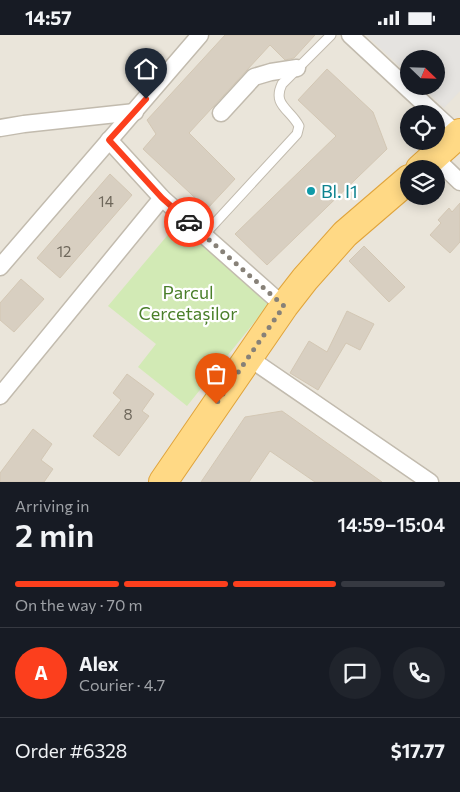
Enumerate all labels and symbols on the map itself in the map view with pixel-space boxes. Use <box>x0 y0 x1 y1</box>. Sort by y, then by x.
pin <box>125 48 167 99</box>
north arrow <box>400 50 445 95</box>
place label: Bl. I1 <box>321 180 358 202</box>
marker: Bl. I1 <box>305 185 317 197</box>
house number: 14 <box>98 192 114 210</box>
courier <box>164 197 214 247</box>
house number: 12 <box>57 242 71 260</box>
park label: Parcul Cercetașilor <box>138 281 238 325</box>
pin <box>195 353 237 404</box>
house number: 8 <box>123 405 133 423</box>

